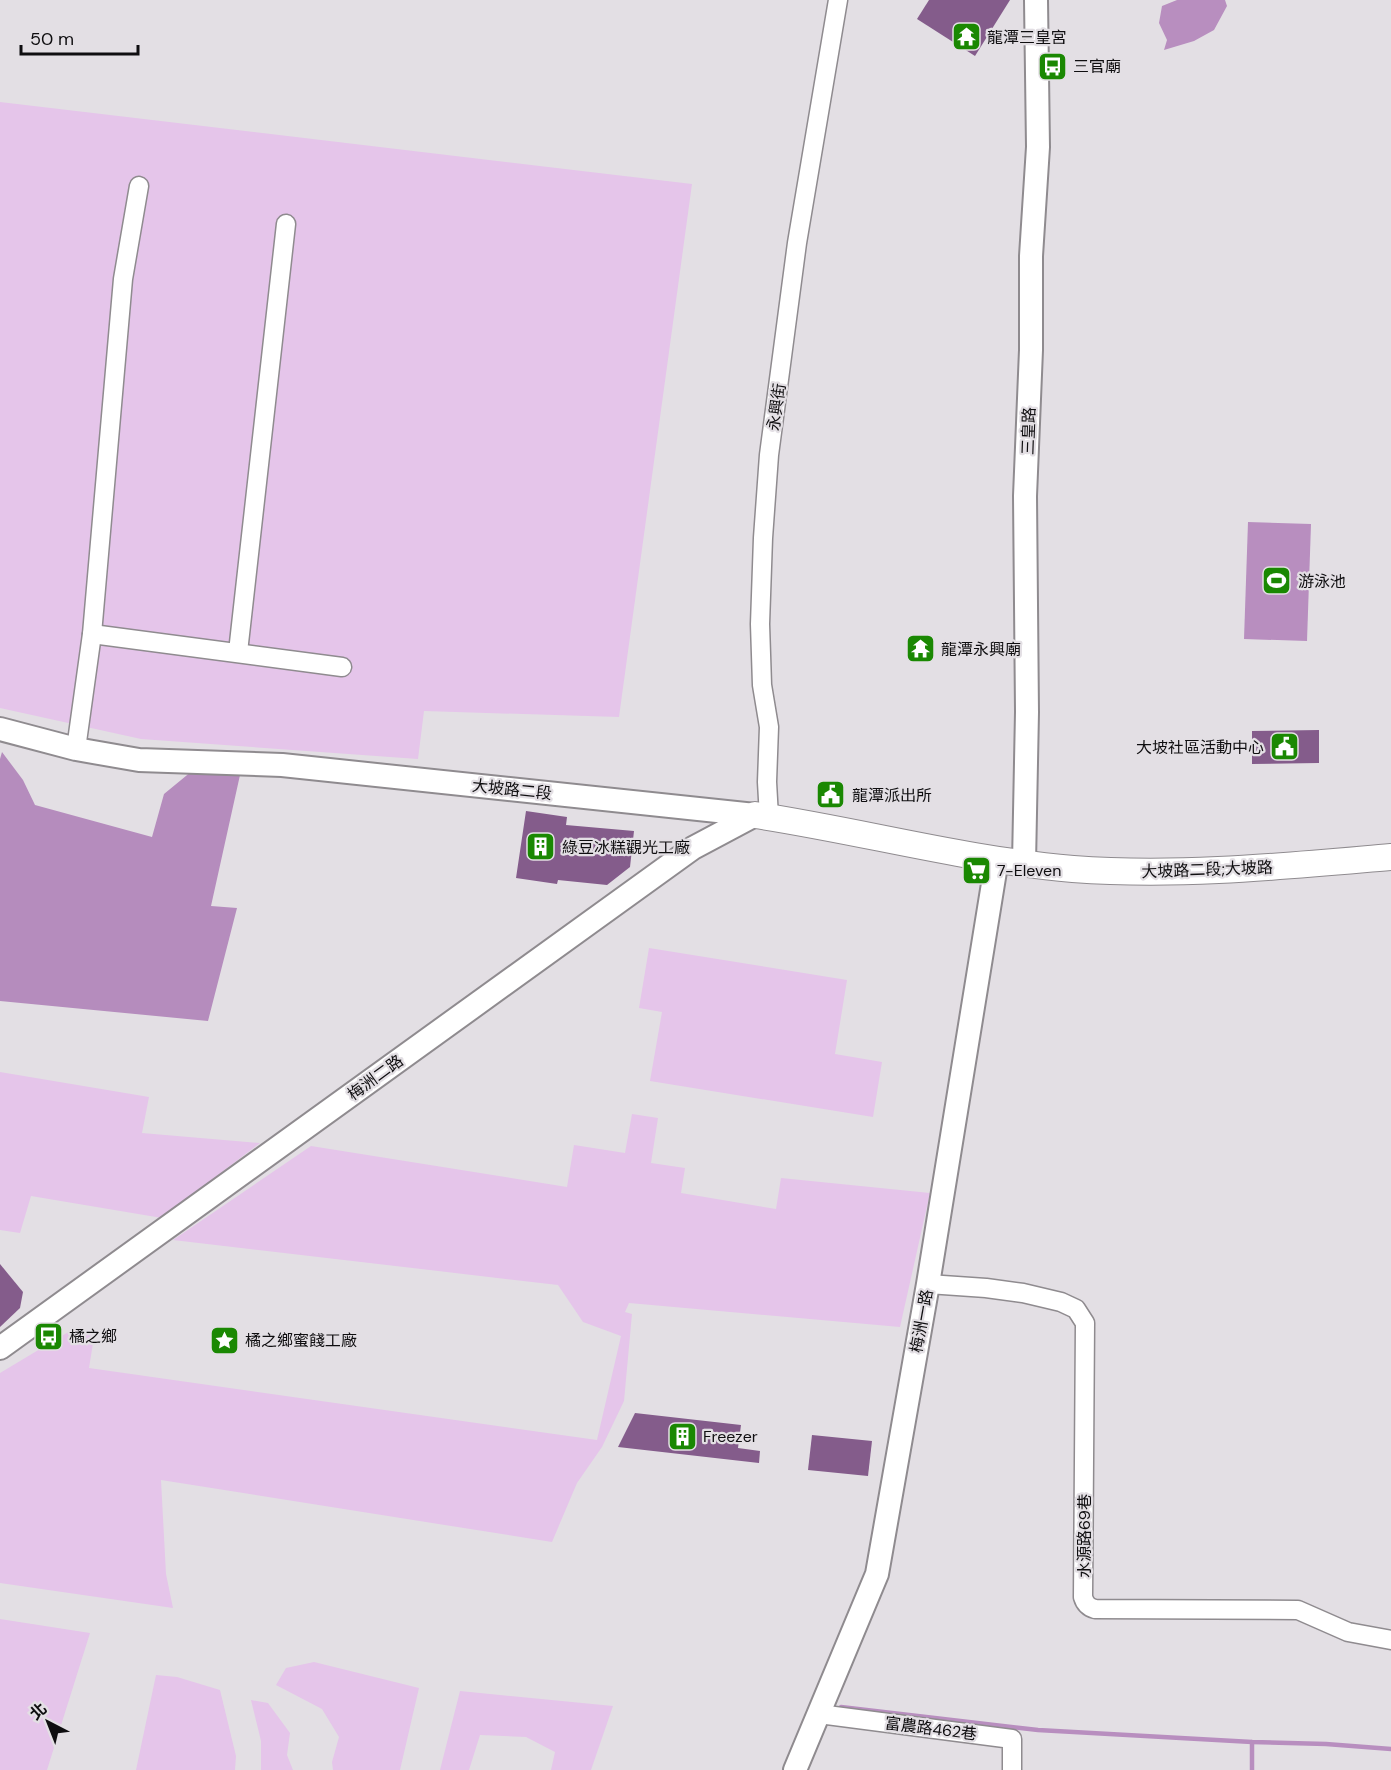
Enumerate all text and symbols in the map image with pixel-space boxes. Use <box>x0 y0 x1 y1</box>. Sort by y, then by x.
scale bar <box>21 18 138 56</box>
temple icon: 龍潭三皇宮 <box>950 21 982 53</box>
text: 50 m <box>30 27 74 51</box>
place label: 龍潭三皇宮 <box>987 27 1067 48</box>
bus stop icon: 三官廟 <box>1036 50 1068 82</box>
place label: 三官廟 <box>1073 56 1121 77</box>
street label: 永興街 <box>763 382 790 432</box>
street label: 三皇路 <box>1017 407 1040 455</box>
sports icon: 游泳池 <box>1261 565 1293 597</box>
place label: 游泳池 <box>1298 571 1346 592</box>
temple icon: 龍潭永興廟 <box>904 633 936 665</box>
place label: 龍潭永興廟 <box>941 639 1021 660</box>
public building icon: 大坡社區活動中心 <box>1269 731 1301 763</box>
place label: 大坡社區活動中心 <box>1136 737 1264 758</box>
street label: 大坡路二段 <box>471 775 553 804</box>
public building icon: 龍潭派出所 <box>815 779 847 811</box>
place label: 龍潭派出所 <box>852 785 932 806</box>
building icon: 綠豆冰糕觀光工廠 <box>525 831 557 863</box>
place label: 綠豆冰糕觀光工廠 <box>562 837 690 858</box>
supermarket icon: 7-Eleven <box>960 854 992 886</box>
street label: 大坡路二段;大坡路 <box>1141 857 1273 882</box>
place label: 7-Eleven <box>997 860 1061 881</box>
street label: 梅洲二路 <box>343 1050 407 1105</box>
street label: 梅洲一路 <box>906 1288 937 1354</box>
bus stop icon: 橘之鄉 <box>32 1320 64 1352</box>
place icon: 橘之鄉蜜餞工廠 <box>208 1324 240 1356</box>
place label: 橘之鄉 <box>69 1326 117 1347</box>
place label: 橘之鄉蜜餞工廠 <box>245 1330 357 1351</box>
building icon: Freezer <box>666 1420 698 1452</box>
place label: Freezer <box>703 1426 758 1447</box>
street label: 水源路69巷 <box>1074 1494 1095 1578</box>
north arrow <box>18 1692 78 1752</box>
text: 北 <box>25 1698 51 1724</box>
street label: 富農路462巷 <box>884 1712 978 1745</box>

